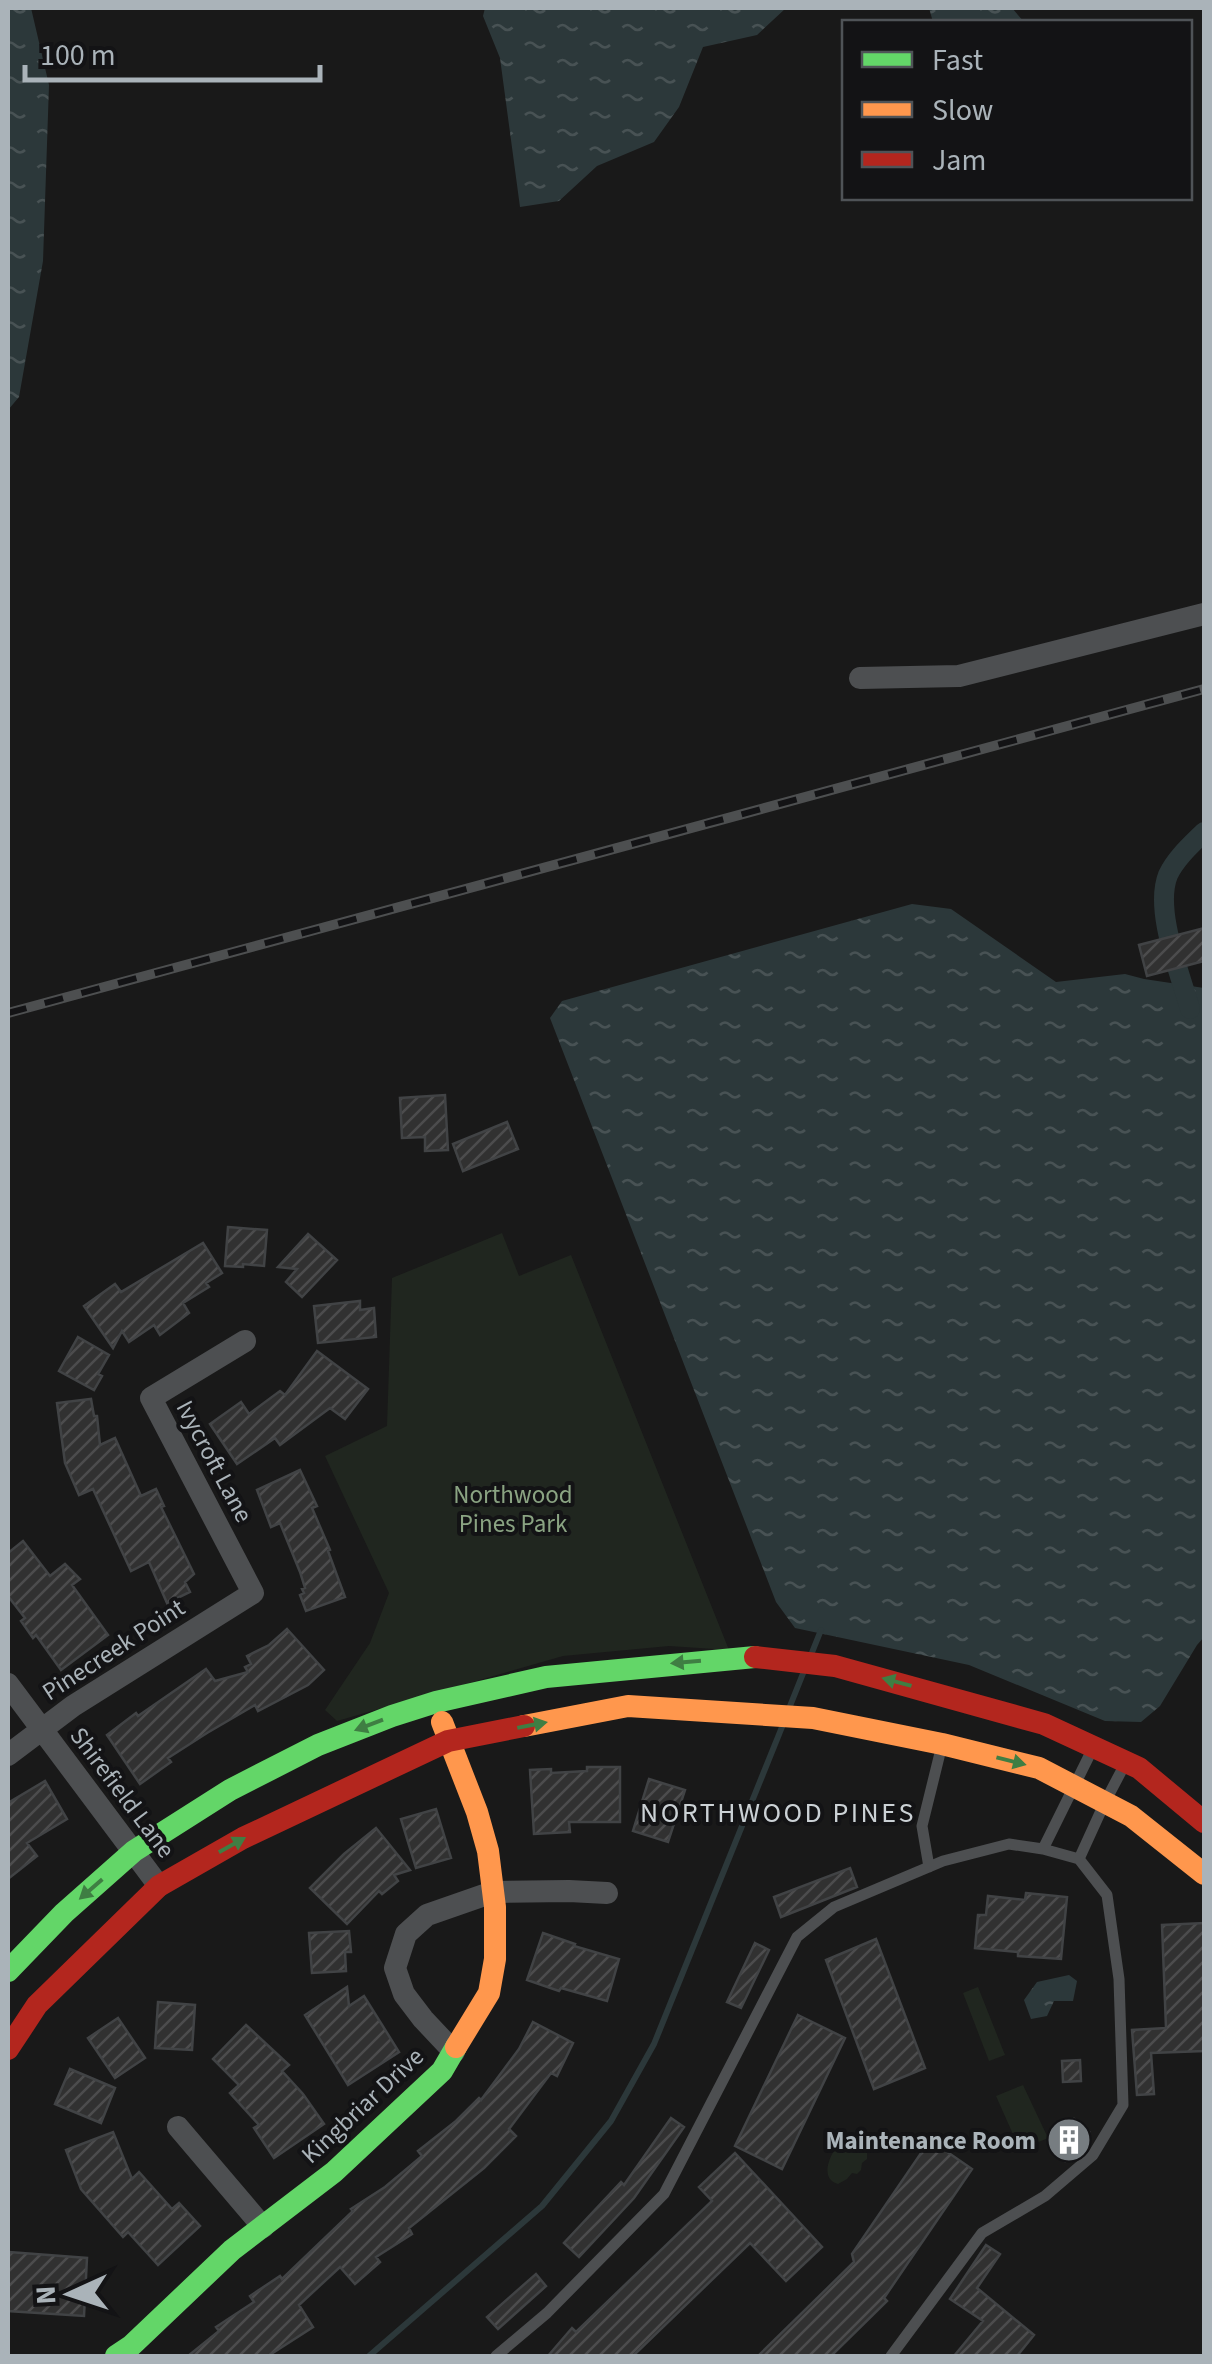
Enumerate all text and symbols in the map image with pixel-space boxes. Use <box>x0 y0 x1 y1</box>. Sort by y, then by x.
scale bar <box>25 20 320 82</box>
legend <box>842 20 1192 200</box>
text: 100 m <box>40 34 116 77</box>
text: Fast <box>932 39 983 82</box>
text: Slow <box>932 89 993 132</box>
text: Jam <box>932 139 986 182</box>
street label: Ivycroft Lane <box>167 1394 261 1529</box>
park label: Northwood Pines Park <box>453 1477 573 1542</box>
street label: Pinecreek Point <box>35 1590 192 1710</box>
one-way arrow <box>670 1654 702 1670</box>
one-way arrow <box>881 1674 912 1690</box>
one-way arrow <box>517 1716 548 1732</box>
one-way arrow <box>354 1718 384 1734</box>
street label: Shirefield Lane <box>61 1720 183 1866</box>
one-way arrow <box>996 1754 1027 1770</box>
district label: NORTHWOOD PINES <box>640 1793 916 1833</box>
one-way arrow <box>218 1836 247 1853</box>
one-way arrow <box>79 1878 104 1900</box>
street label: Kingbriar Drive <box>293 2039 432 2172</box>
building icon: Maintenance Room <box>1046 2117 1092 2163</box>
place label: Maintenance Room <box>826 2123 1036 2159</box>
north arrow <box>20 2244 120 2344</box>
text: N <box>26 2285 66 2306</box>

